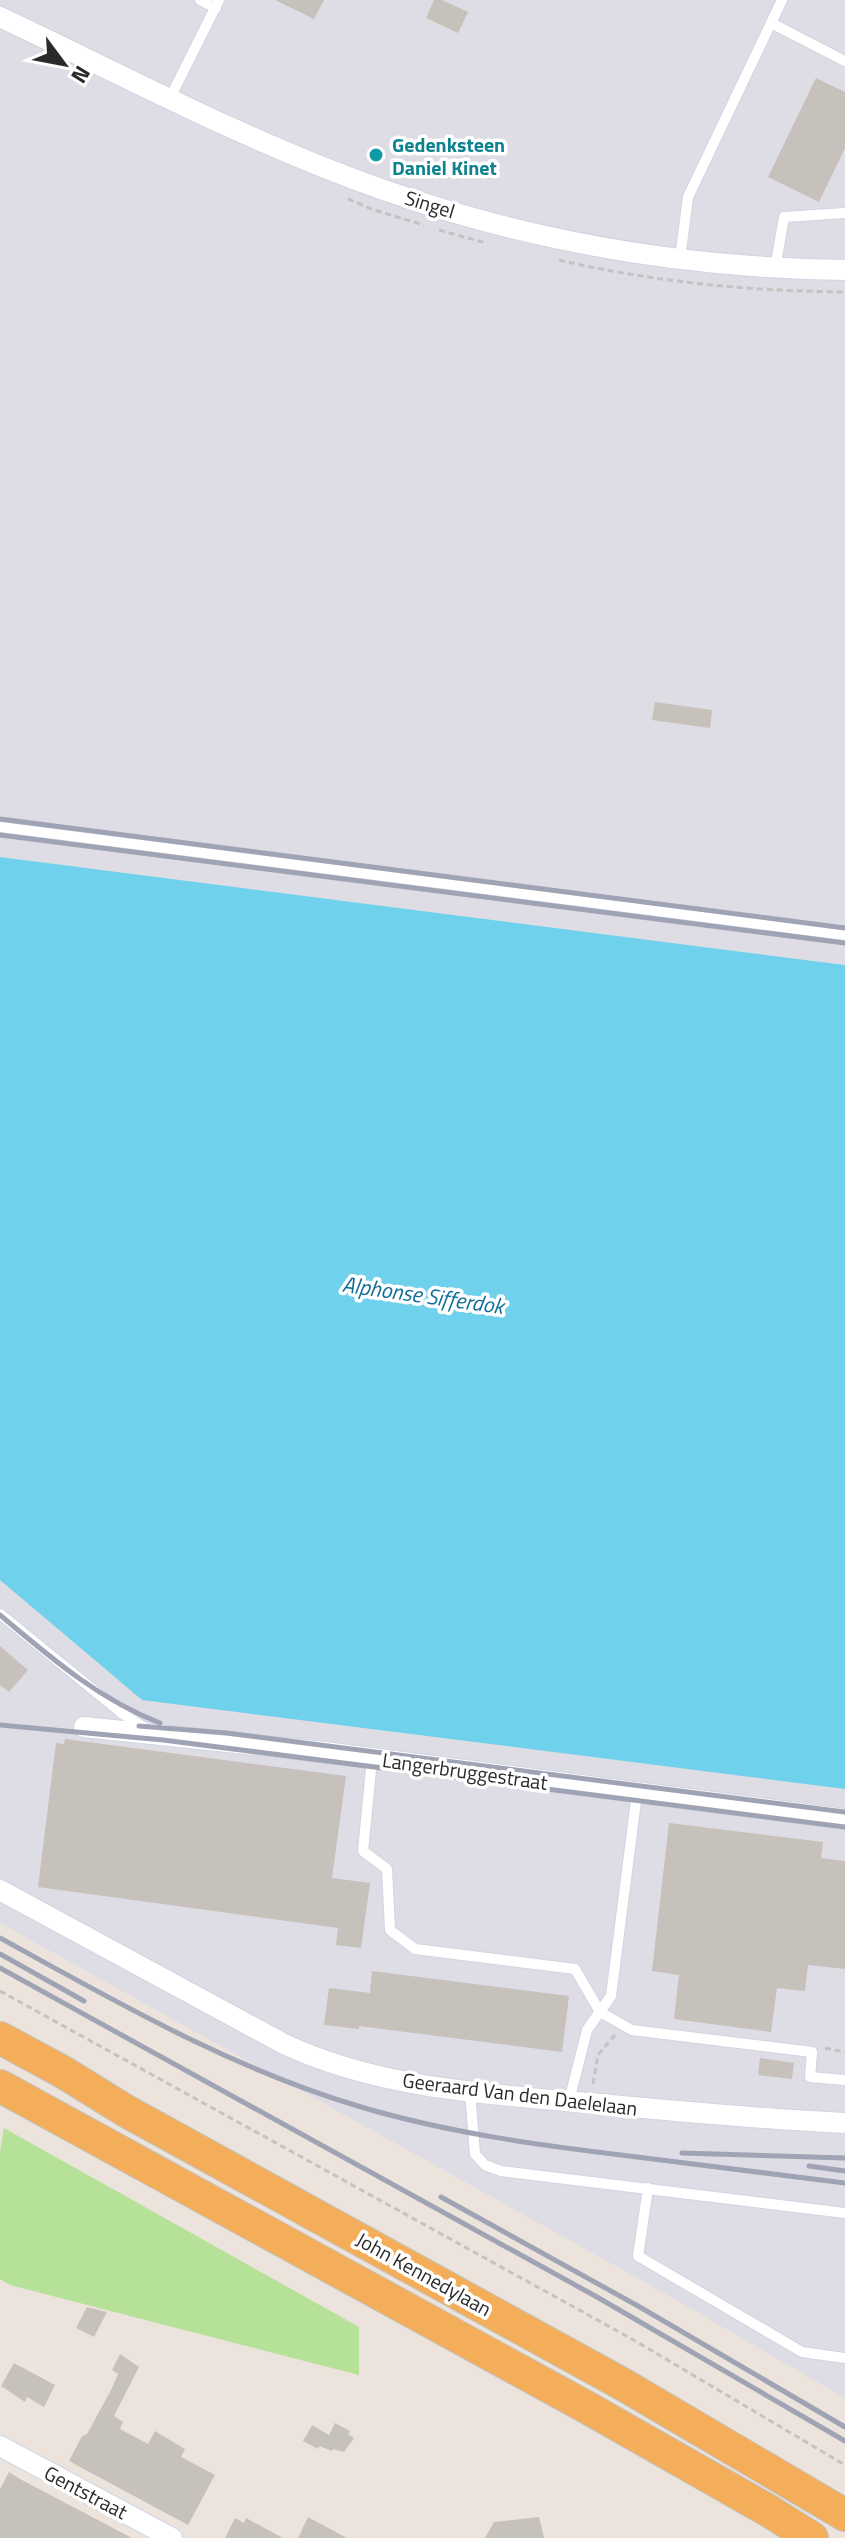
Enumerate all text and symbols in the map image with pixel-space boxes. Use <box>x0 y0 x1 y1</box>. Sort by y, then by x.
north arrow <box>24 24 104 104</box>
text: N <box>63 59 99 90</box>
place label: Gedenksteen Daniel Kinet <box>392 129 505 183</box>
marker: Gedenksteen Daniel Kinet <box>367 146 385 164</box>
street label: Singel <box>401 182 459 226</box>
water label: Alphonse Sifferdok <box>340 1267 508 1323</box>
street label: Langerbruggestraat <box>380 1744 550 1798</box>
street label: Geeraard Van den Daelelaan <box>401 2064 639 2124</box>
street label: John Kennedylaan <box>351 2224 497 2324</box>
street label: Gentstraat <box>39 2457 133 2527</box>

